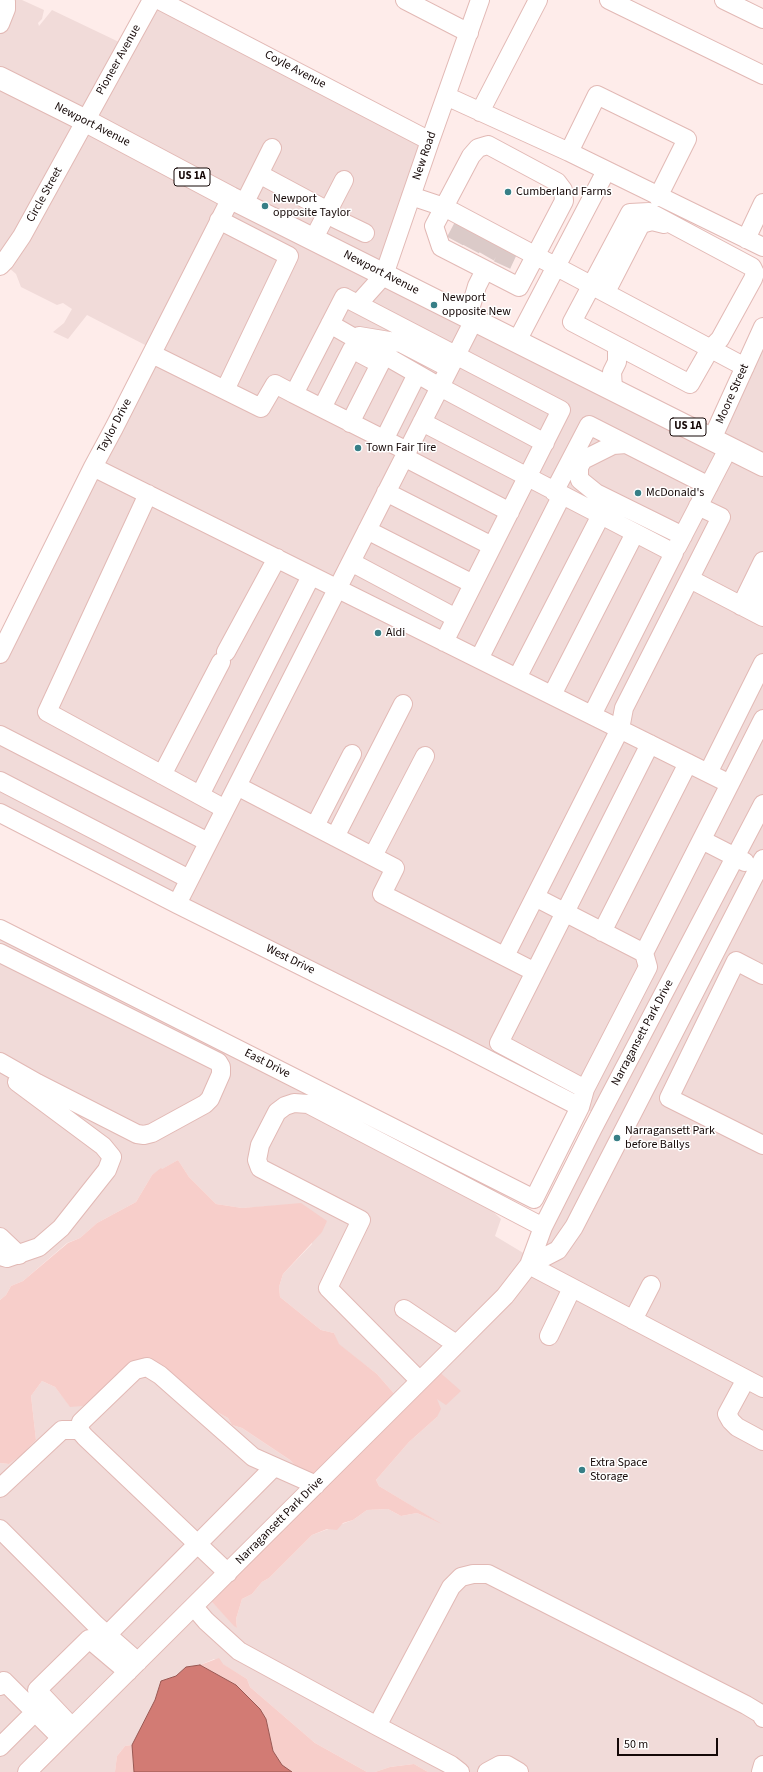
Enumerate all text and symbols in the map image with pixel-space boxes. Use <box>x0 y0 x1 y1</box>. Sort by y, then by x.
street label: Pioneer Avenue <box>94 22 144 98</box>
street label: Coyle Avenue <box>262 48 328 92</box>
street label: Newport Avenue <box>52 100 132 150</box>
street label: New Road <box>410 130 440 182</box>
street label: Circle Street <box>24 165 66 225</box>
road number: US 1A <box>174 168 210 186</box>
place label: Cumberland Farms <box>516 185 611 199</box>
marker: Cumberland Farms <box>503 187 513 197</box>
place label: Newport opposite Taylor <box>273 192 350 220</box>
marker: Newport opposite Taylor <box>260 201 270 211</box>
street label: Newport Avenue <box>341 248 421 298</box>
place label: Newport opposite New <box>442 291 511 319</box>
marker: Newport opposite New <box>429 300 439 310</box>
street label: Moore Street <box>713 362 753 426</box>
street label: Taylor Drive <box>95 396 135 456</box>
road number: US 1A <box>670 418 706 436</box>
place label: Town Fair Tire <box>366 441 436 455</box>
marker: Town Fair Tire <box>353 443 363 453</box>
place label: McDonald's <box>646 486 704 500</box>
marker: McDonald's <box>633 488 643 498</box>
place label: Aldi <box>386 626 405 640</box>
marker: Aldi <box>373 628 383 638</box>
street label: West Drive <box>263 942 317 978</box>
street label: Narragansett Park Drive <box>609 977 677 1089</box>
street label: East Drive <box>242 1046 292 1082</box>
place label: Narragansett Park before Ballys <box>625 1124 715 1152</box>
marker: Narragansett Park before Ballys <box>612 1133 622 1143</box>
place label: Extra Space Storage <box>590 1456 648 1484</box>
marker: Extra Space Storage <box>577 1465 587 1475</box>
street label: Narragansett Park Drive <box>233 1474 327 1568</box>
scale bar <box>619 1730 720 1756</box>
text: 50 m <box>624 1736 648 1753</box>

